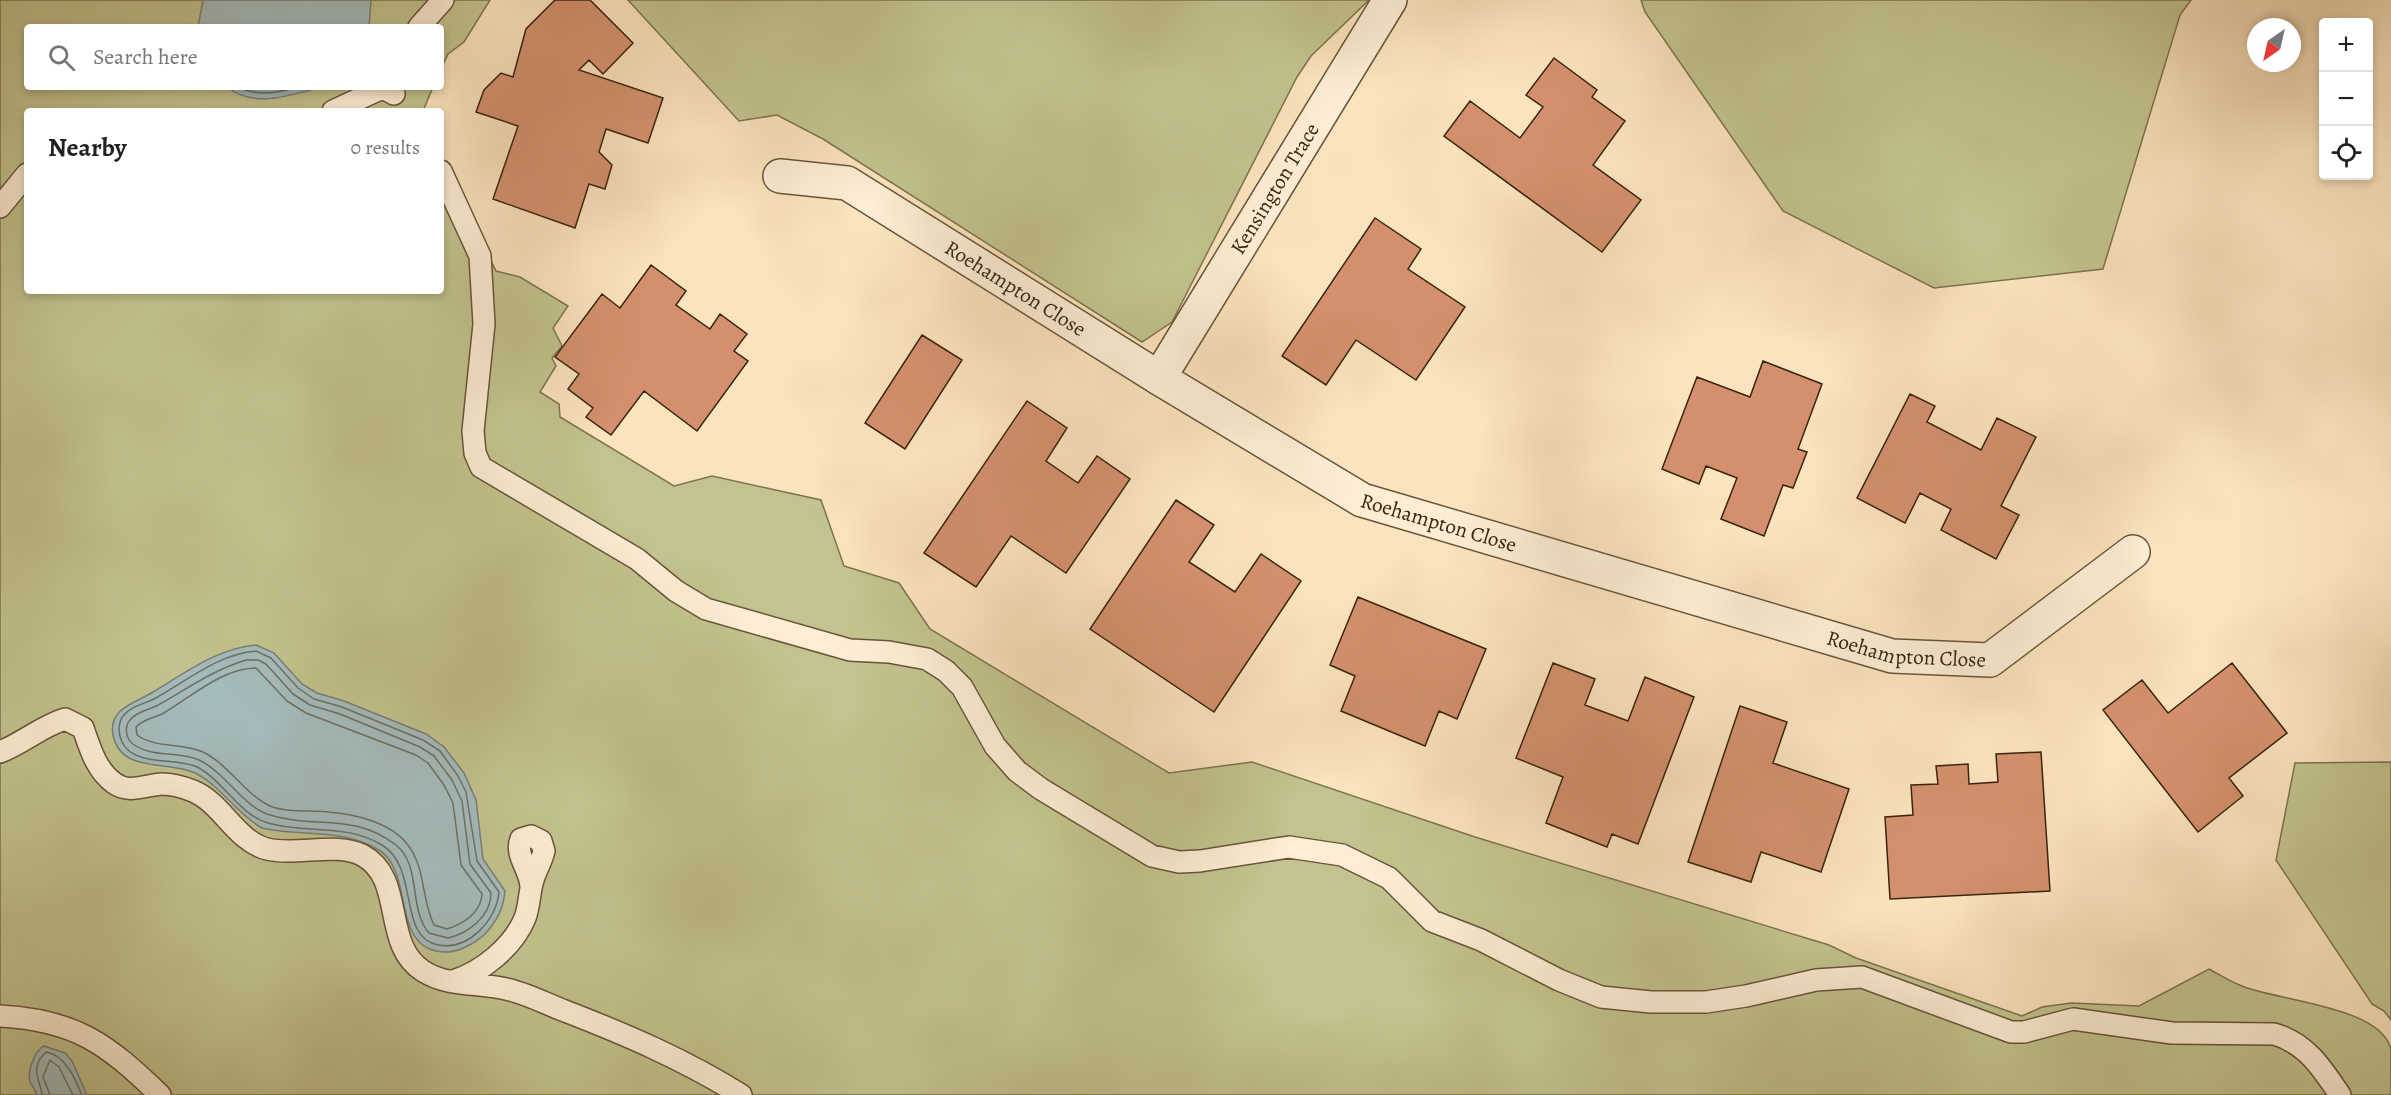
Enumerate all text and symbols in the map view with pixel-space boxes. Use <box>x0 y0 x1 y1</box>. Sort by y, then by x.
north arrow <box>2247 18 2301 72</box>
map controls <box>2319 18 2373 180</box>
button: + <box>2319 18 2373 72</box>
search box <box>24 24 444 90</box>
icon: search <box>45 41 78 74</box>
text: Search here <box>93 42 198 72</box>
button: − <box>2319 72 2373 126</box>
street label: Kensington Trace <box>1224 117 1326 260</box>
button: locate <box>2319 126 2373 180</box>
text: Nearby <box>48 130 127 165</box>
text: 0 results <box>351 134 420 161</box>
street label: Roehampton Close <box>940 234 1091 343</box>
street label: Roehampton Close <box>1357 486 1520 559</box>
street label: Roehampton Close <box>1823 624 1987 674</box>

